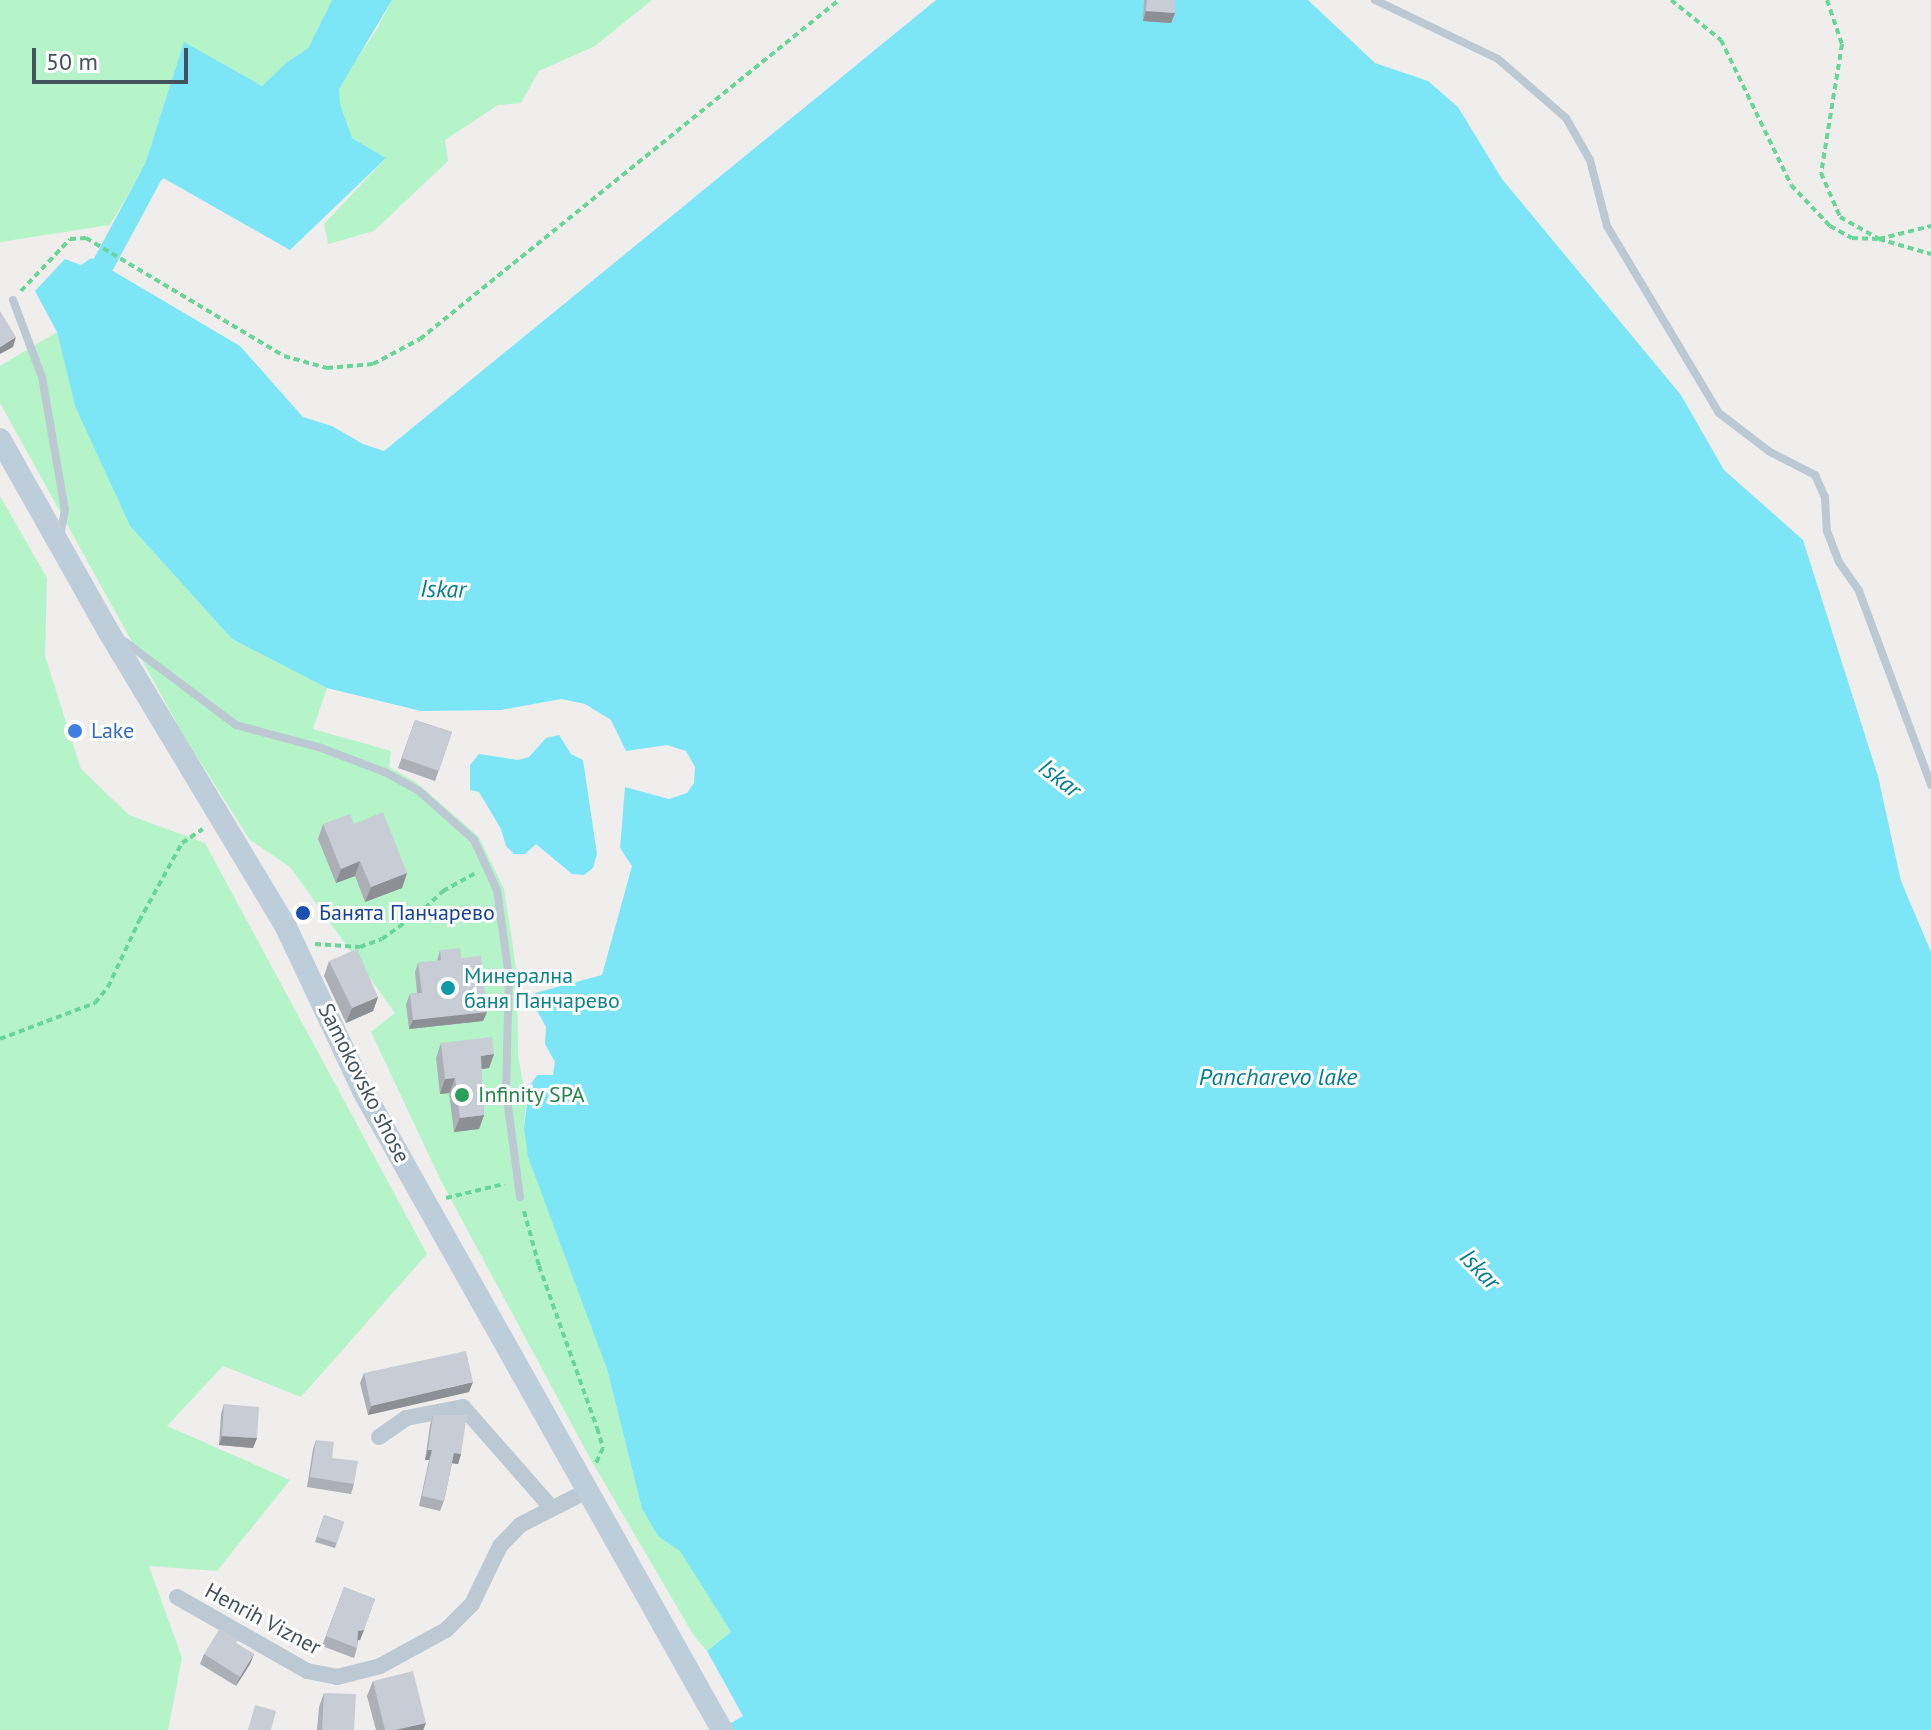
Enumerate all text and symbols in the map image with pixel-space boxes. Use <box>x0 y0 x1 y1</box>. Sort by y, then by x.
scale bar <box>36 32 192 82</box>
text: 50 m <box>46 46 98 77</box>
water label: Iskar <box>420 574 466 604</box>
place label: Lake <box>91 718 134 744</box>
marker: Lake <box>66 722 84 740</box>
water label: Iskar <box>1033 753 1087 803</box>
place label: Банята Панчарево <box>319 900 495 926</box>
marker: Банята Панчарево <box>294 904 312 922</box>
place label: Минерална баня Панчарево <box>464 962 620 1014</box>
marker: Минерална баня Панчарево <box>439 979 457 997</box>
street label: Samokovsko shose <box>312 999 416 1167</box>
water label: Pancharevo lake <box>1199 1063 1357 1091</box>
place label: Infinity SPA <box>478 1082 585 1108</box>
marker: Infinity SPA <box>453 1086 471 1104</box>
water label: Iskar <box>1454 1242 1506 1296</box>
street label: Henrih Vizner <box>200 1577 326 1661</box>

